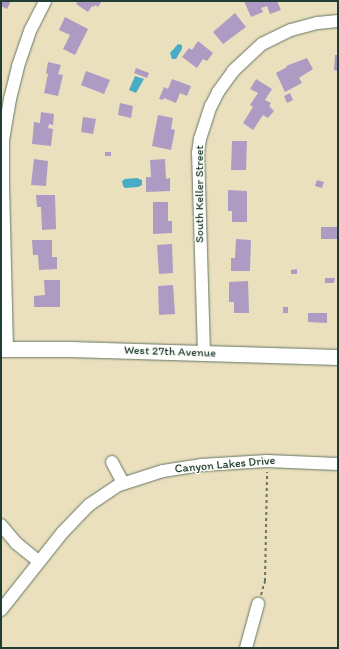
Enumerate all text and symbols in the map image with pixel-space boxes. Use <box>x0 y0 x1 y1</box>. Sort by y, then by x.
street label: South Keller Street <box>193 145 207 243</box>
street label: West 27th Avenue <box>124 343 216 361</box>
street label: Canyon Lakes Drive <box>174 453 276 477</box>

